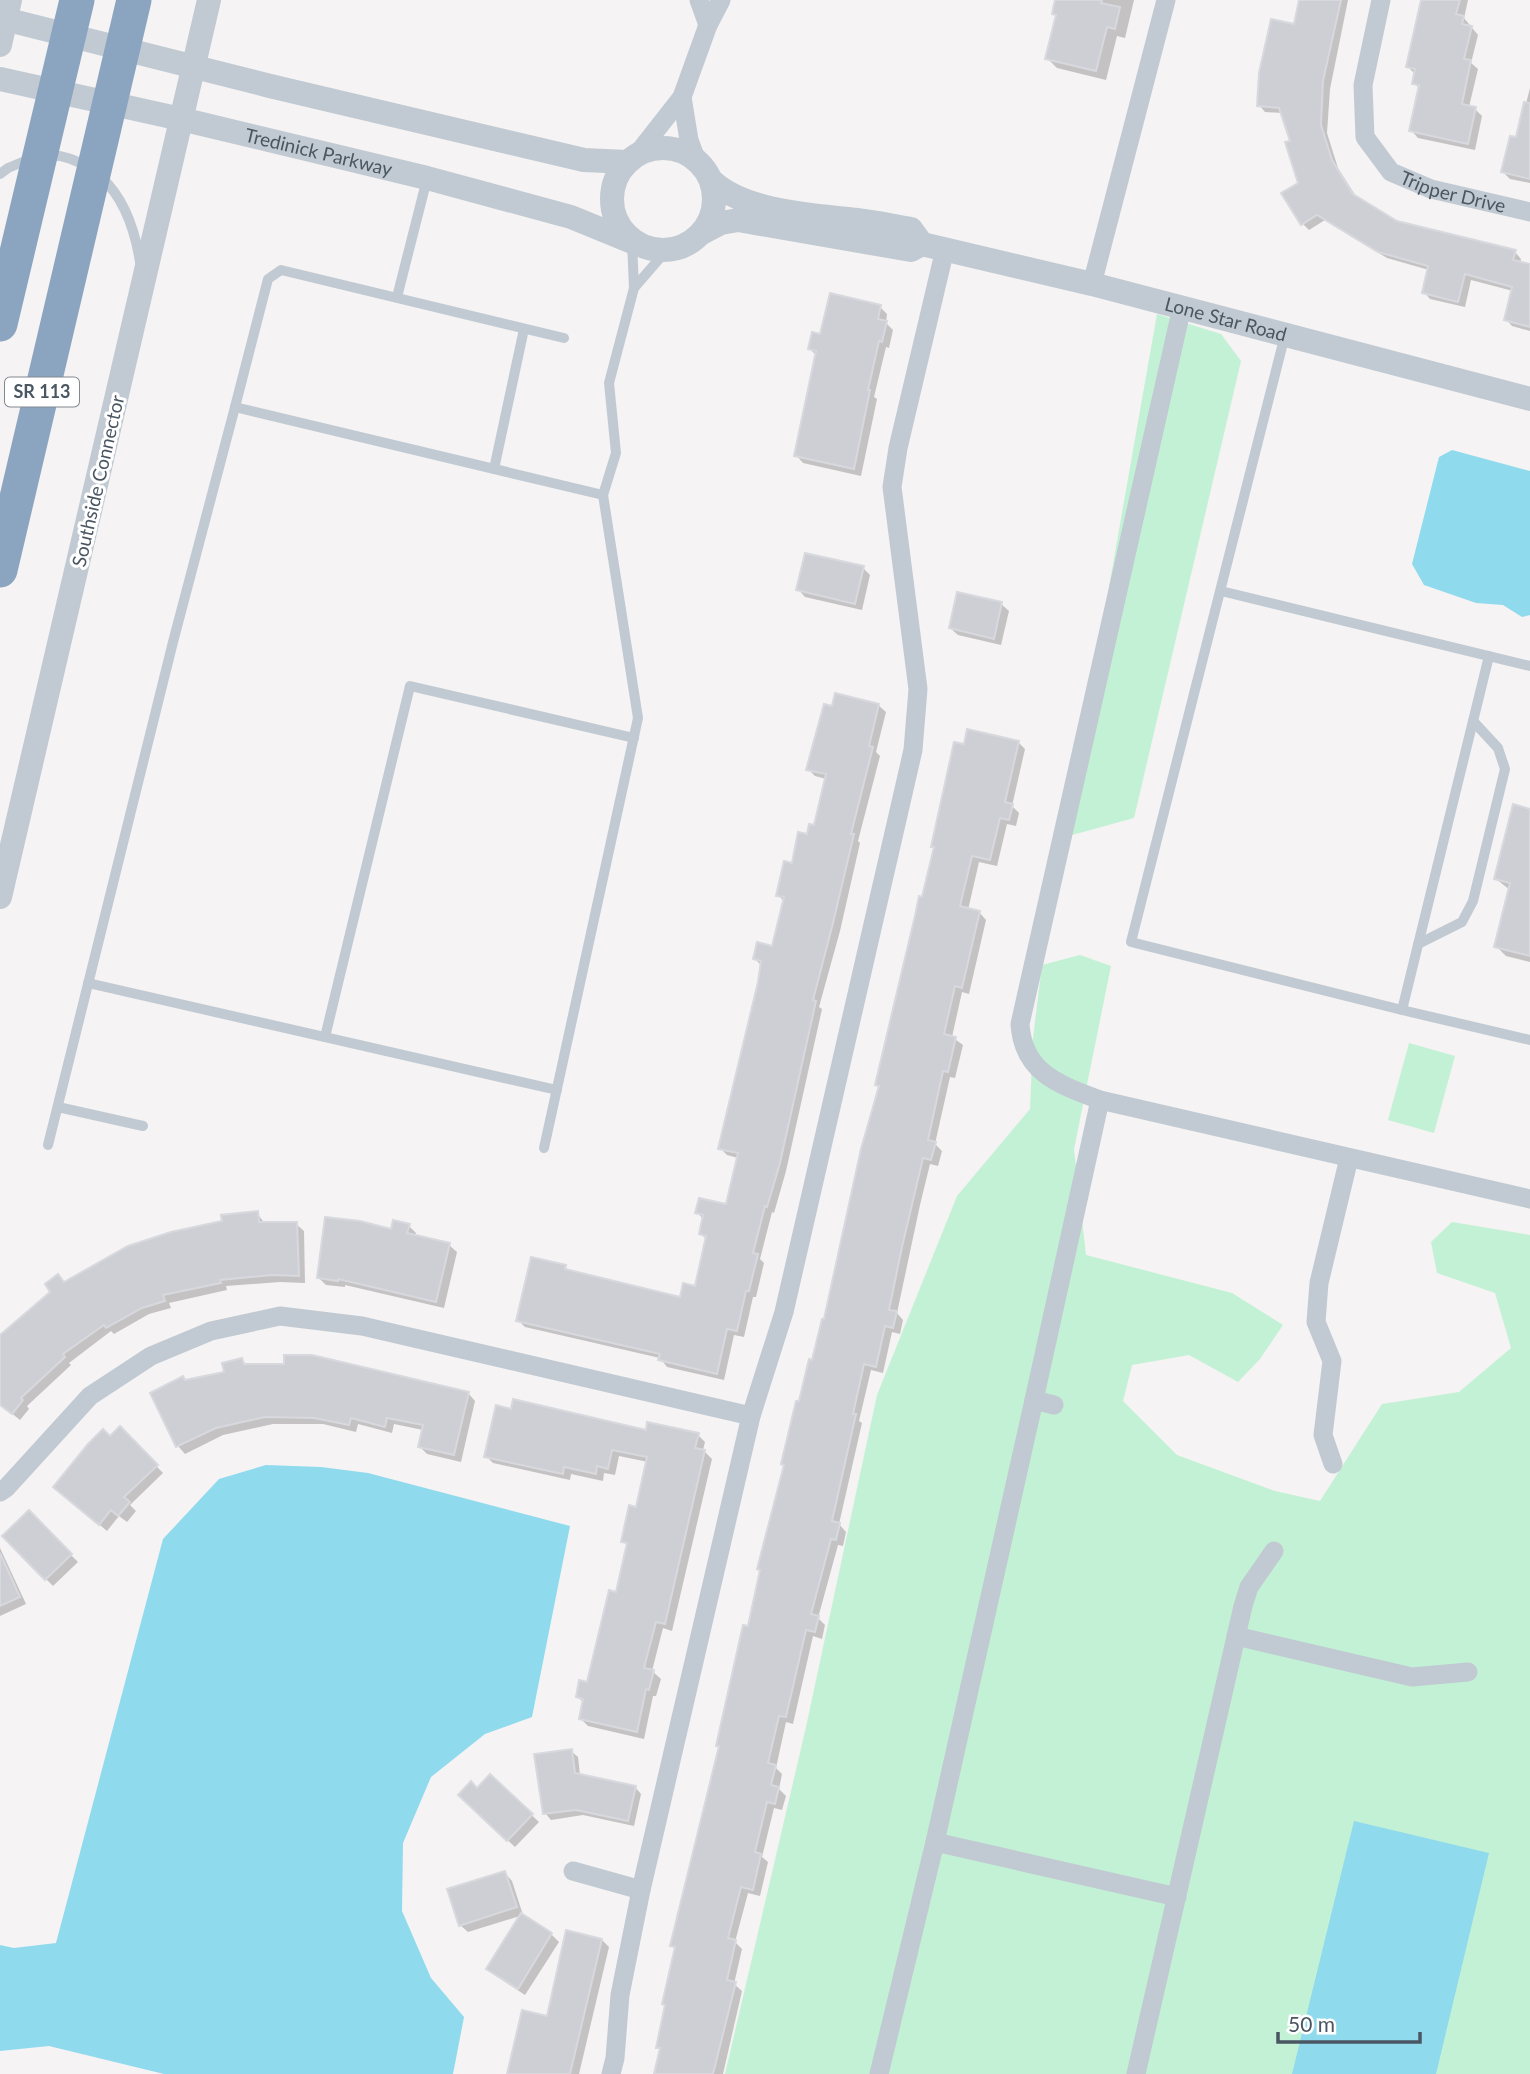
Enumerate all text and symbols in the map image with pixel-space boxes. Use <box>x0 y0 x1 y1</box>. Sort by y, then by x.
street label: Tredinick Parkway <box>243 123 395 180</box>
street label: Tripper Drive <box>1397 165 1508 217</box>
street label: Lone Star Road <box>1163 292 1289 346</box>
road number: SR 113 <box>5 378 79 406</box>
street label: Southside Connector <box>67 393 128 569</box>
scale bar <box>1278 2000 1420 2044</box>
text: 50 m <box>1288 2011 1335 2036</box>

